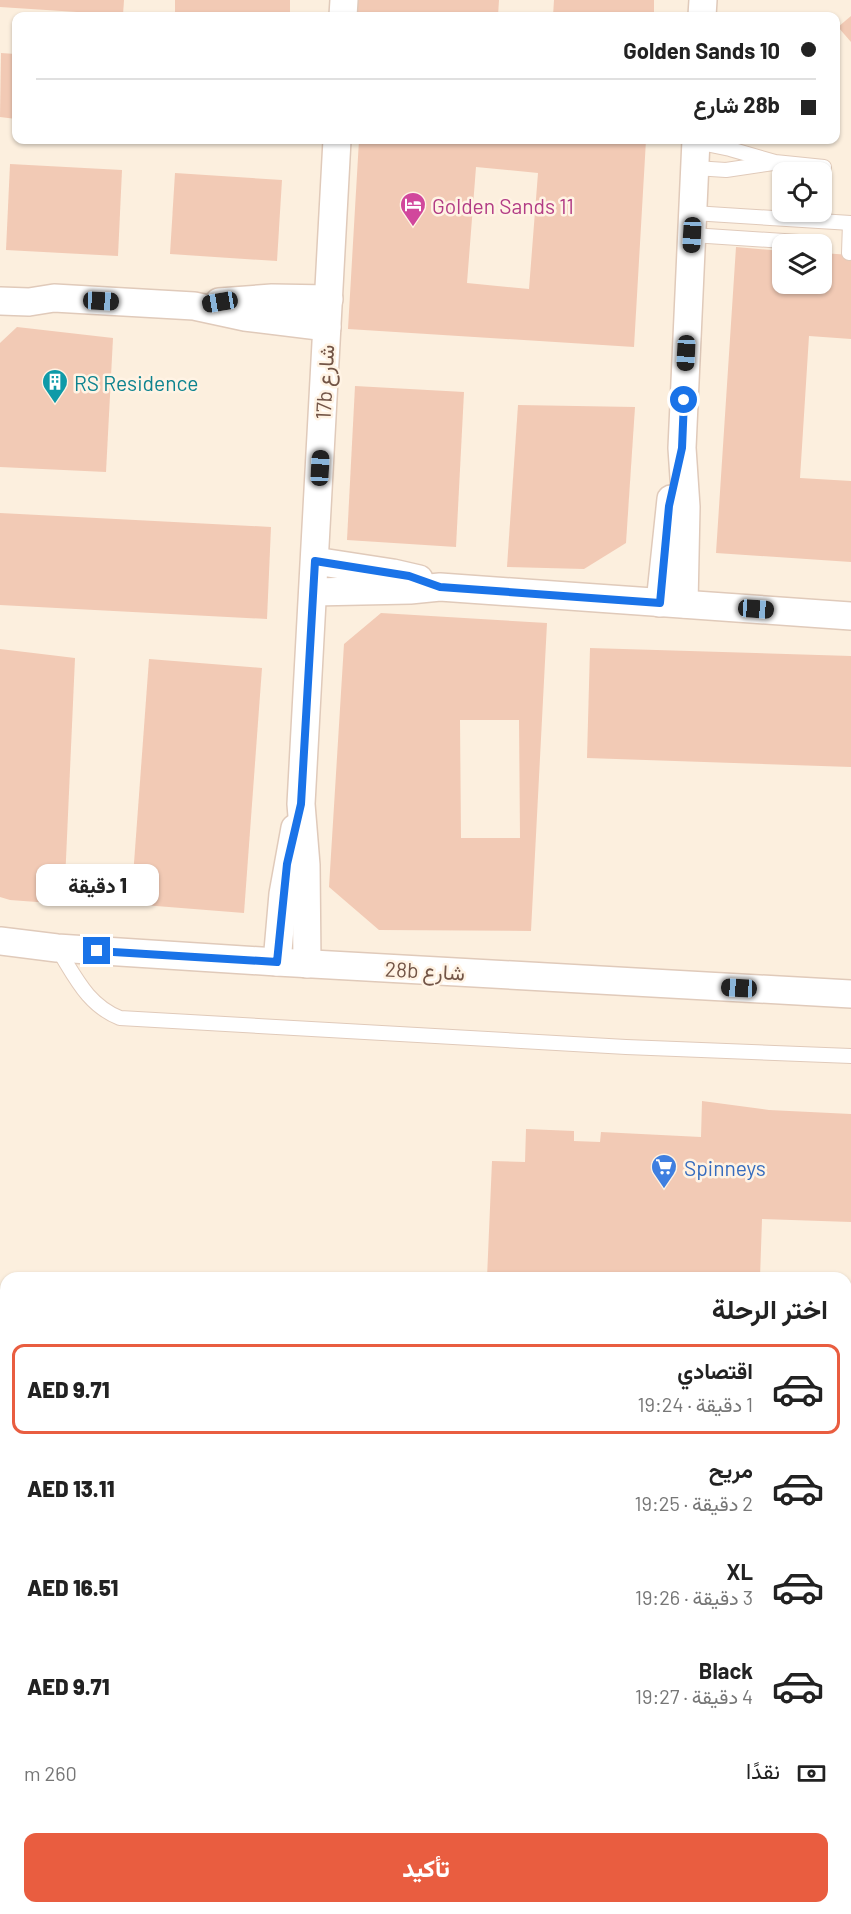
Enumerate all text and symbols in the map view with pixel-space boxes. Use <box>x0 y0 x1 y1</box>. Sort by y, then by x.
text: Golden Sands 10 <box>623 37 780 63</box>
text: 28b شارع <box>693 91 780 117</box>
map controls <box>772 162 832 294</box>
button: locate <box>772 162 832 222</box>
hotel icon: Golden Sands 11 <box>398 190 428 228</box>
place label: Golden Sands 11 <box>432 193 574 218</box>
car <box>682 217 702 253</box>
button: layers <box>772 234 832 294</box>
car <box>201 290 239 314</box>
car <box>83 291 119 311</box>
car <box>676 335 696 371</box>
street label: 17b شارع <box>310 344 341 420</box>
building icon: RS Residence <box>40 367 70 405</box>
place label: RS Residence <box>74 370 198 395</box>
route start <box>670 386 697 413</box>
car <box>310 450 330 486</box>
car <box>737 599 775 619</box>
callout: 1 دقيقة <box>36 864 158 906</box>
text: 1 دقيقة <box>68 873 127 897</box>
route end <box>83 937 110 964</box>
street label: 28b شارع <box>384 955 466 988</box>
car <box>721 978 757 998</box>
supermarket icon: Spinneys <box>649 1152 679 1190</box>
place label: Spinneys <box>684 1155 766 1180</box>
text: اختر الرحلة <box>712 1292 828 1324</box>
text: اقتصادي <box>677 1357 753 1383</box>
icon: car <box>771 1362 825 1416</box>
text: AED 9.71 <box>27 1376 110 1402</box>
text: 1 دقيقة · 19:24 <box>638 1392 753 1416</box>
text: مريح <box>709 1456 753 1482</box>
icon: car <box>771 1461 825 1515</box>
text: AED 13.11 <box>27 1475 115 1501</box>
text: 2 دقيقة · 19:25 <box>635 1491 753 1515</box>
text: XL <box>727 1558 753 1584</box>
icon: car <box>771 1560 825 1614</box>
text: AED 16.51 <box>27 1574 118 1600</box>
text: 3 دقيقة · 19:26 <box>635 1585 753 1609</box>
text: Black <box>699 1657 753 1683</box>
icon: car <box>771 1659 825 1713</box>
text: AED 9.71 <box>27 1673 110 1699</box>
text: 4 دقيقة · 19:27 <box>635 1684 753 1708</box>
text: نقدًا <box>746 1757 780 1783</box>
icon: cash <box>795 1757 828 1790</box>
text: 260 m <box>24 1761 77 1785</box>
button: تأكيد <box>24 1833 828 1902</box>

